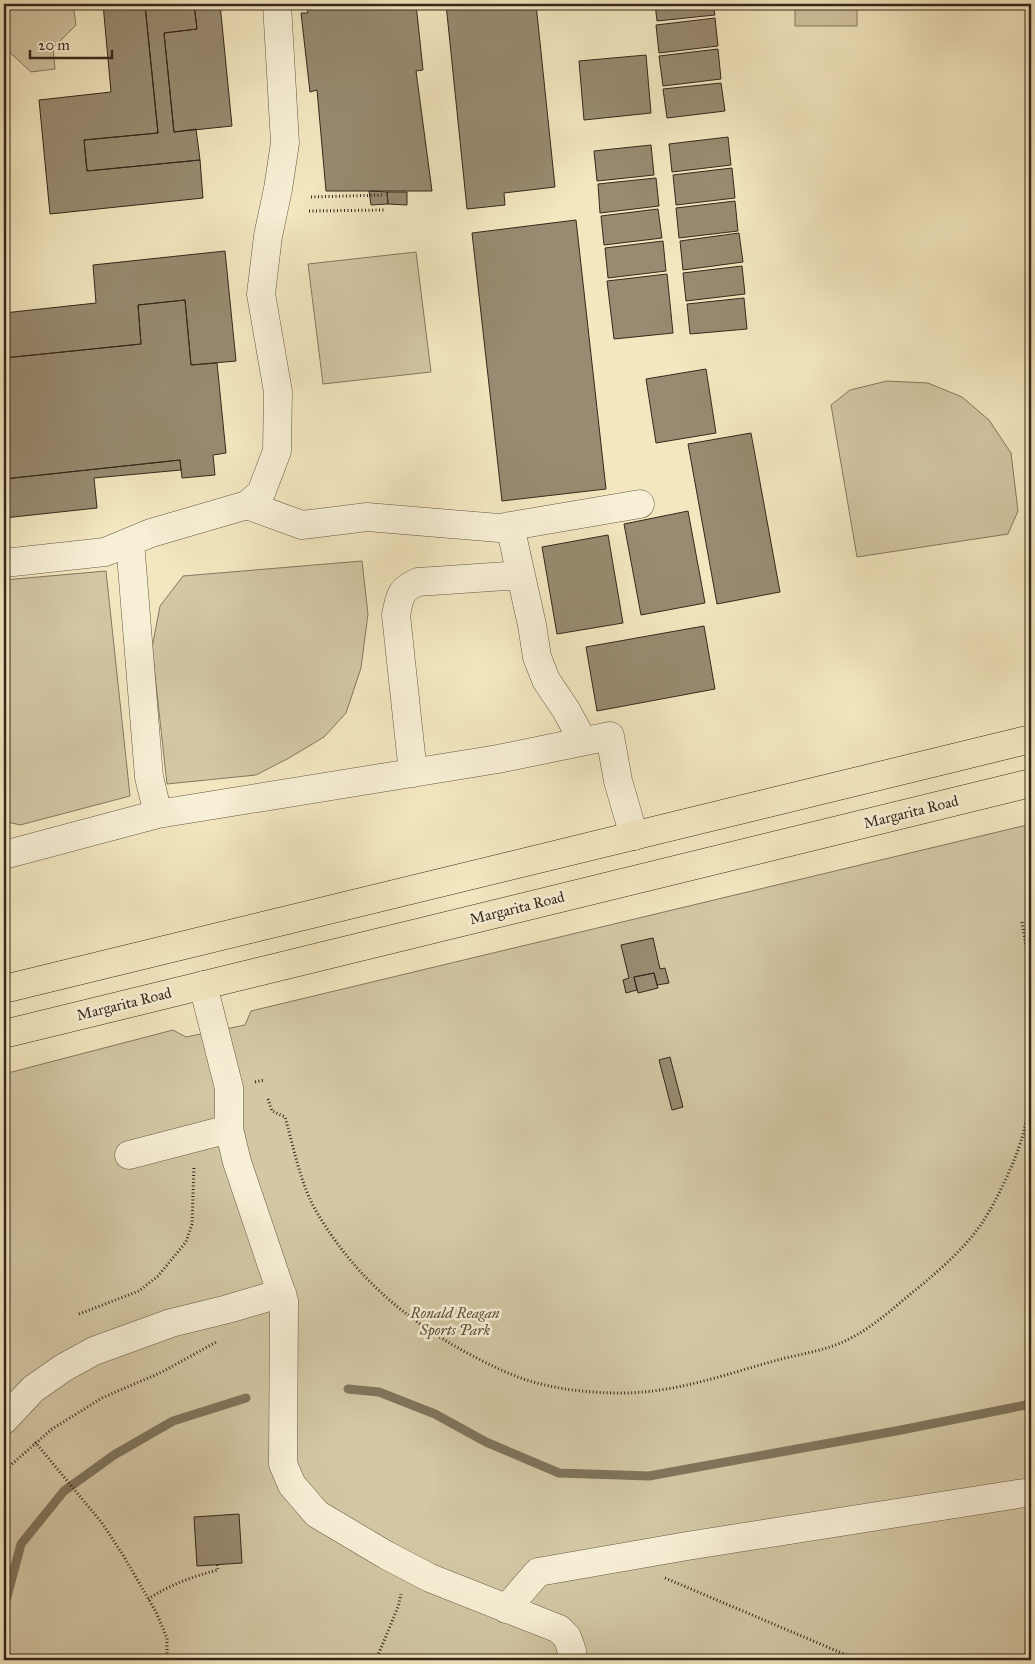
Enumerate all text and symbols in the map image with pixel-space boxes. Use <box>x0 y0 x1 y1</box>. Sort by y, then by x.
scale bar <box>30 28 112 60</box>
text: 20 m <box>38 36 70 54</box>
street label: Margarita Road <box>862 791 961 832</box>
street label: Margarita Road <box>468 887 567 928</box>
street label: Margarita Road <box>75 983 174 1024</box>
park label: Ronald Reagan Sports Park <box>409 1304 500 1340</box>

